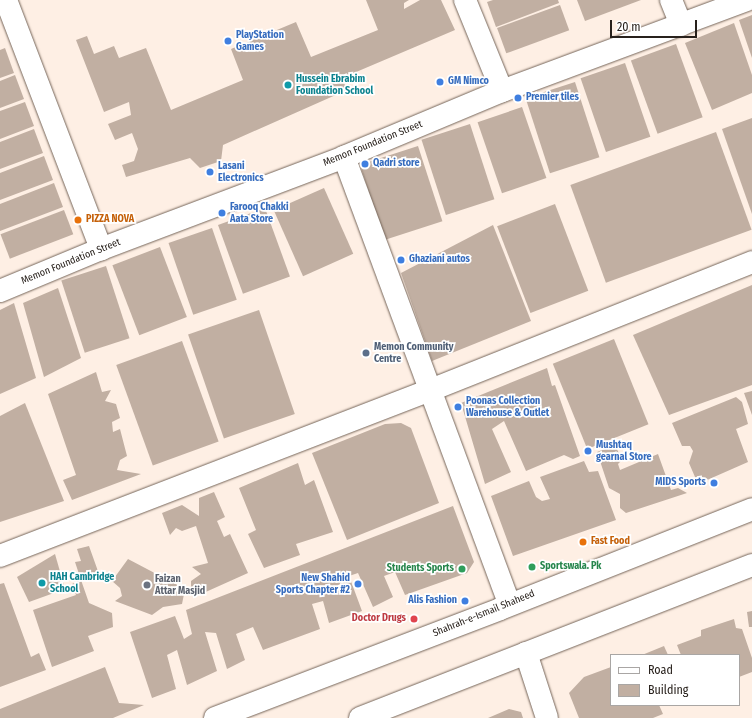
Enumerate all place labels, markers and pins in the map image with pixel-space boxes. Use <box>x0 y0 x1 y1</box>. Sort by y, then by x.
place label: PlayStation Games <box>236 29 284 52</box>
marker: PlayStation Games <box>223 36 233 46</box>
place label: Hussein Ebrabim Foundation School <box>296 73 373 96</box>
place label: GM Nimco <box>448 76 489 88</box>
marker: GM Nimco <box>435 77 445 87</box>
marker: Hussein Ebrabim Foundation School <box>283 80 293 90</box>
place label: Premier tiles <box>526 92 579 104</box>
marker: Premier tiles <box>513 93 523 103</box>
place label: Qadri store <box>373 158 419 170</box>
marker: Qadri store <box>360 159 370 169</box>
place label: Lasani Electronics <box>218 160 264 184</box>
marker: Lasani Electronics <box>205 167 215 177</box>
place label: Farooq Chakki Aata Store <box>230 201 288 224</box>
marker: Farooq Chakki Aata Store <box>217 208 227 218</box>
place label: PIZZA NOVA <box>86 214 134 226</box>
marker: PIZZA NOVA <box>73 215 83 225</box>
place label: Ghaziani autos <box>409 254 470 266</box>
marker: Ghaziani autos <box>396 255 406 265</box>
place label: Memon Community Centre <box>374 341 453 364</box>
marker: Memon Community Centre <box>361 348 371 358</box>
place label: Poonas Collection Warehouse & Outlet <box>466 395 549 418</box>
marker: Poonas Collection Warehouse & Outlet <box>453 402 463 412</box>
place label: Mushtaq gearnal Store <box>596 439 652 462</box>
marker: Mushtaq gearnal Store <box>583 446 593 456</box>
place label: MIDS Sports <box>655 477 706 489</box>
marker: MIDS Sports <box>709 478 719 488</box>
place label: Fast Food <box>591 536 630 548</box>
marker: Fast Food <box>578 537 588 547</box>
place label: Sportswala. Pk <box>540 561 601 573</box>
marker: Sportswala. Pk <box>527 562 537 572</box>
place label: Students Sports <box>387 563 454 575</box>
marker: Students Sports <box>457 564 467 574</box>
place label: HAH Cambridge School <box>50 571 114 594</box>
place label: New Shahid Sports Chapter #2 <box>276 572 350 596</box>
place label: Faizan Attar Masjid <box>155 573 205 596</box>
marker: HAH Cambridge School <box>37 578 47 588</box>
marker: New Shahid Sports Chapter #2 <box>353 579 363 589</box>
marker: Faizan Attar Masjid <box>142 580 152 590</box>
place label: Alis Fashion <box>408 595 457 607</box>
marker: Alis Fashion <box>460 596 470 606</box>
place label: Doctor Drugs <box>352 613 406 625</box>
marker: Doctor Drugs <box>409 614 419 624</box>

